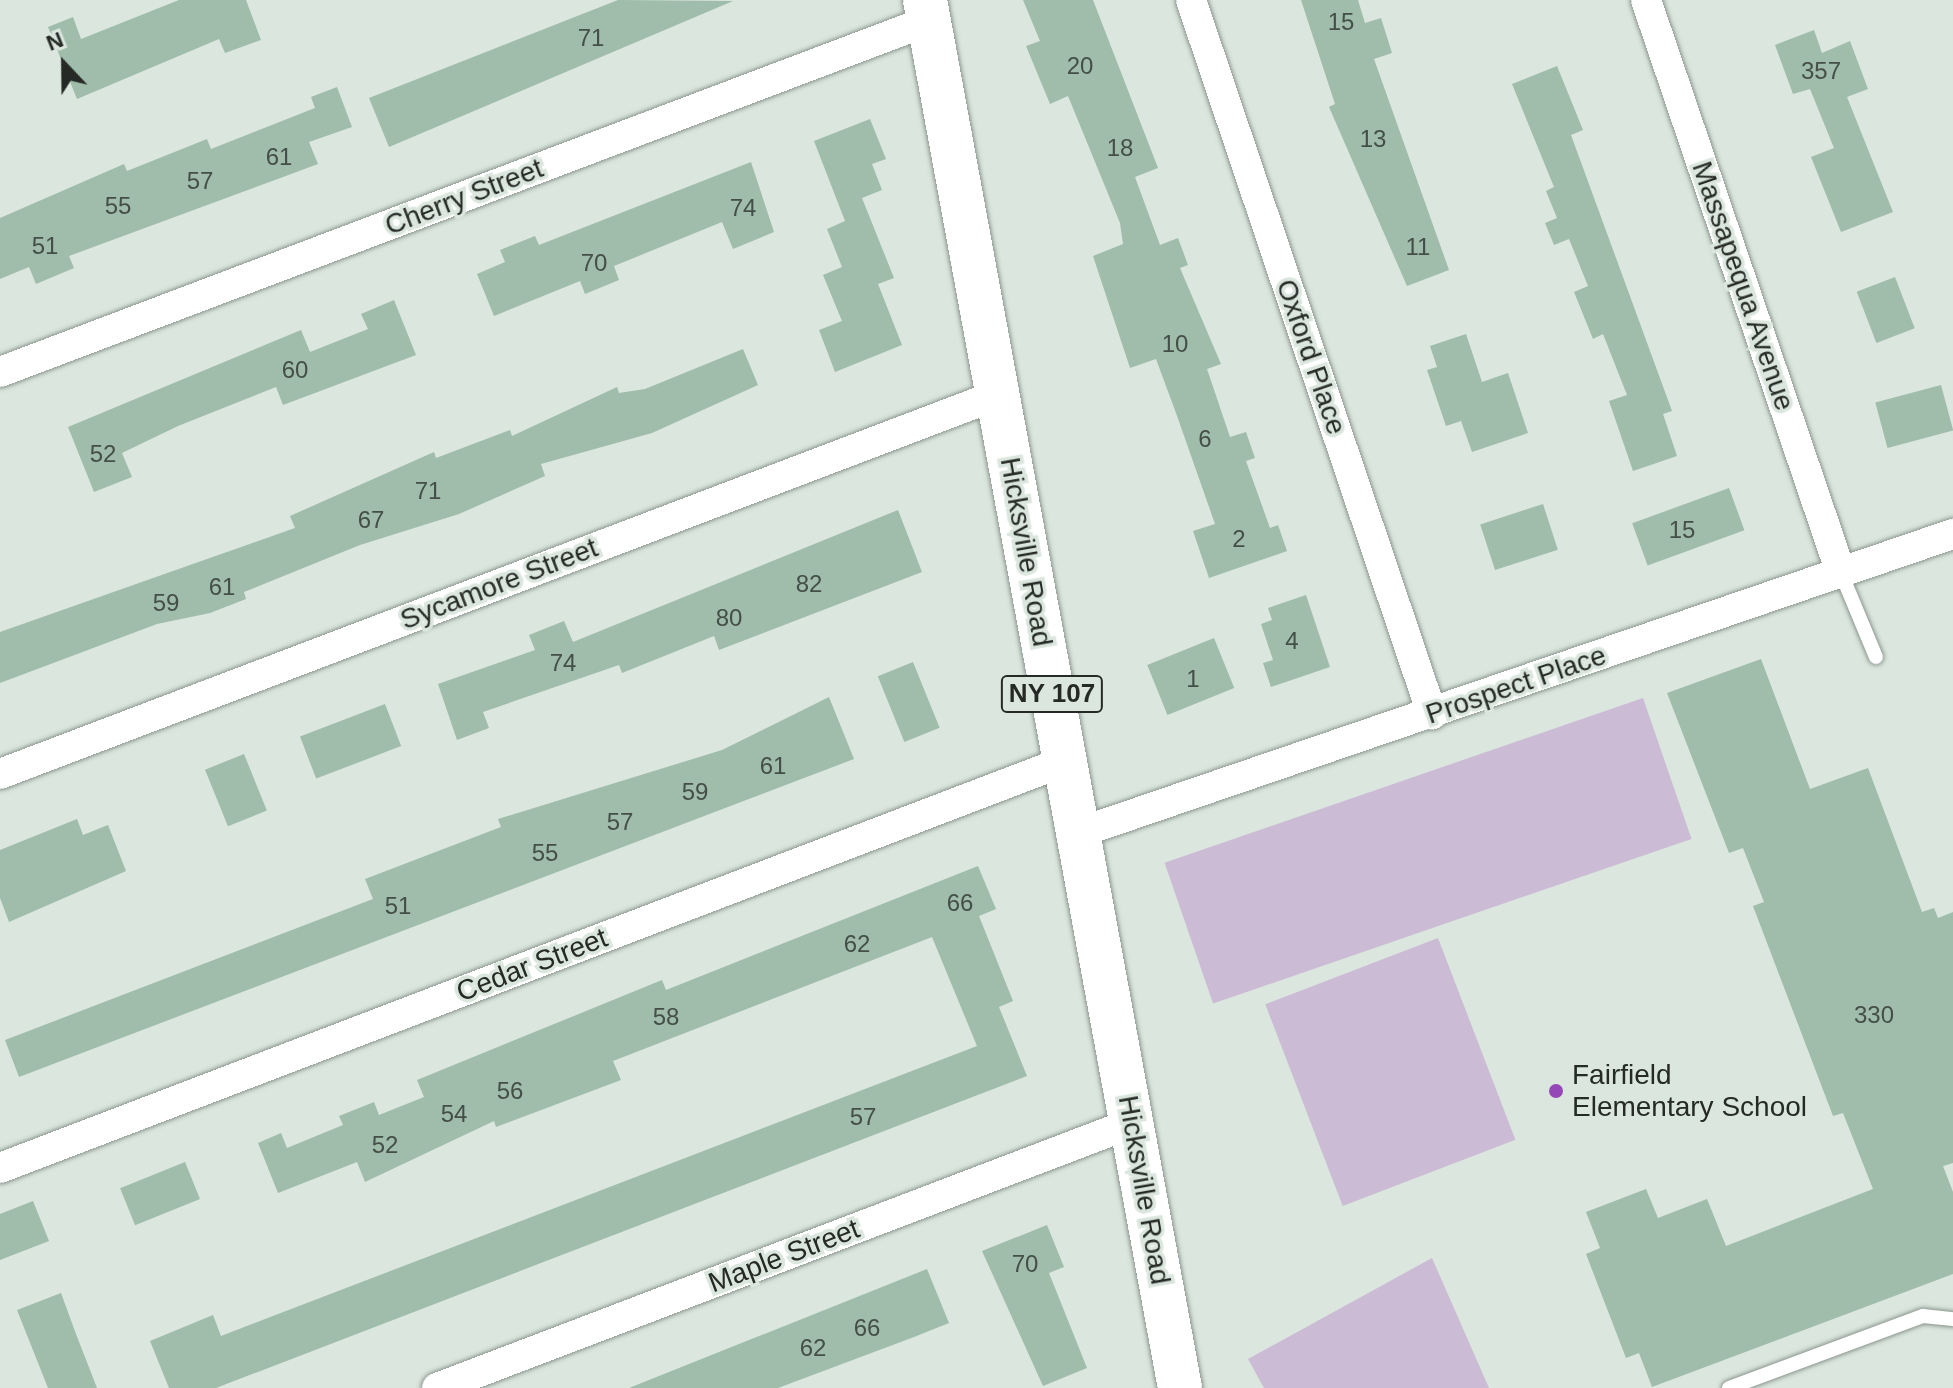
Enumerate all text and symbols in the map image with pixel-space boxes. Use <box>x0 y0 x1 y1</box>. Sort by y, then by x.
house number: 15 <box>1328 8 1354 36</box>
north arrow <box>24 24 104 104</box>
house number: 71 <box>578 24 604 52</box>
text: N <box>43 27 67 56</box>
house number: 20 <box>1067 52 1093 80</box>
house number: 357 <box>1801 57 1841 85</box>
house number: 13 <box>1360 125 1386 153</box>
house number: 18 <box>1107 134 1133 162</box>
house number: 61 <box>266 143 292 171</box>
street label: Cherry Street <box>380 151 548 243</box>
street label: Massapequa Avenue <box>1684 156 1802 416</box>
house number: 57 <box>187 167 213 195</box>
house number: 55 <box>105 192 131 220</box>
house number: 74 <box>730 194 756 222</box>
house number: 51 <box>32 232 58 260</box>
house number: 11 <box>1406 233 1430 261</box>
house number: 70 <box>581 249 607 277</box>
street label: Oxford Place <box>1269 275 1353 439</box>
house number: 10 <box>1162 330 1188 358</box>
house number: 60 <box>282 356 308 384</box>
house number: 6 <box>1198 425 1212 453</box>
house number: 52 <box>90 440 116 468</box>
street label: Hicksville Road <box>993 455 1059 649</box>
house number: 71 <box>415 477 441 505</box>
house number: 67 <box>358 506 384 534</box>
house number: 15 <box>1669 516 1695 544</box>
house number: 2 <box>1232 525 1246 553</box>
street label: Sycamore Street <box>396 531 602 637</box>
house number: 82 <box>796 570 822 598</box>
house number: 61 <box>209 573 235 601</box>
house number: 59 <box>153 589 179 617</box>
house number: 80 <box>716 604 742 632</box>
house number: 4 <box>1285 627 1299 655</box>
street label: Prospect Place <box>1422 638 1610 732</box>
house number: 74 <box>550 649 576 677</box>
house number: 1 <box>1186 665 1200 693</box>
road number: NY 107 <box>1000 672 1104 716</box>
house number: 61 <box>760 752 786 780</box>
house number: 59 <box>682 778 708 806</box>
house number: 57 <box>607 808 633 836</box>
house number: 55 <box>532 839 558 867</box>
house number: 66 <box>947 889 973 917</box>
house number: 51 <box>385 892 411 920</box>
street label: Cedar Street <box>452 921 612 1009</box>
house number: 62 <box>844 930 870 958</box>
house number: 330 <box>1854 1001 1894 1029</box>
house number: 58 <box>653 1003 679 1031</box>
place label: Fairfield Elementary School <box>1572 1058 1807 1124</box>
house number: 56 <box>497 1077 523 1105</box>
marker: Fairfield Elementary School <box>1547 1082 1565 1100</box>
street label: Hicksville Road <box>1111 1093 1177 1287</box>
house number: 54 <box>441 1100 467 1128</box>
house number: 57 <box>850 1103 876 1131</box>
house number: 52 <box>372 1131 398 1159</box>
street label: Maple Street <box>704 1212 864 1300</box>
house number: 70 <box>1012 1250 1038 1278</box>
house number: 66 <box>854 1314 880 1342</box>
house number: 62 <box>800 1334 826 1362</box>

